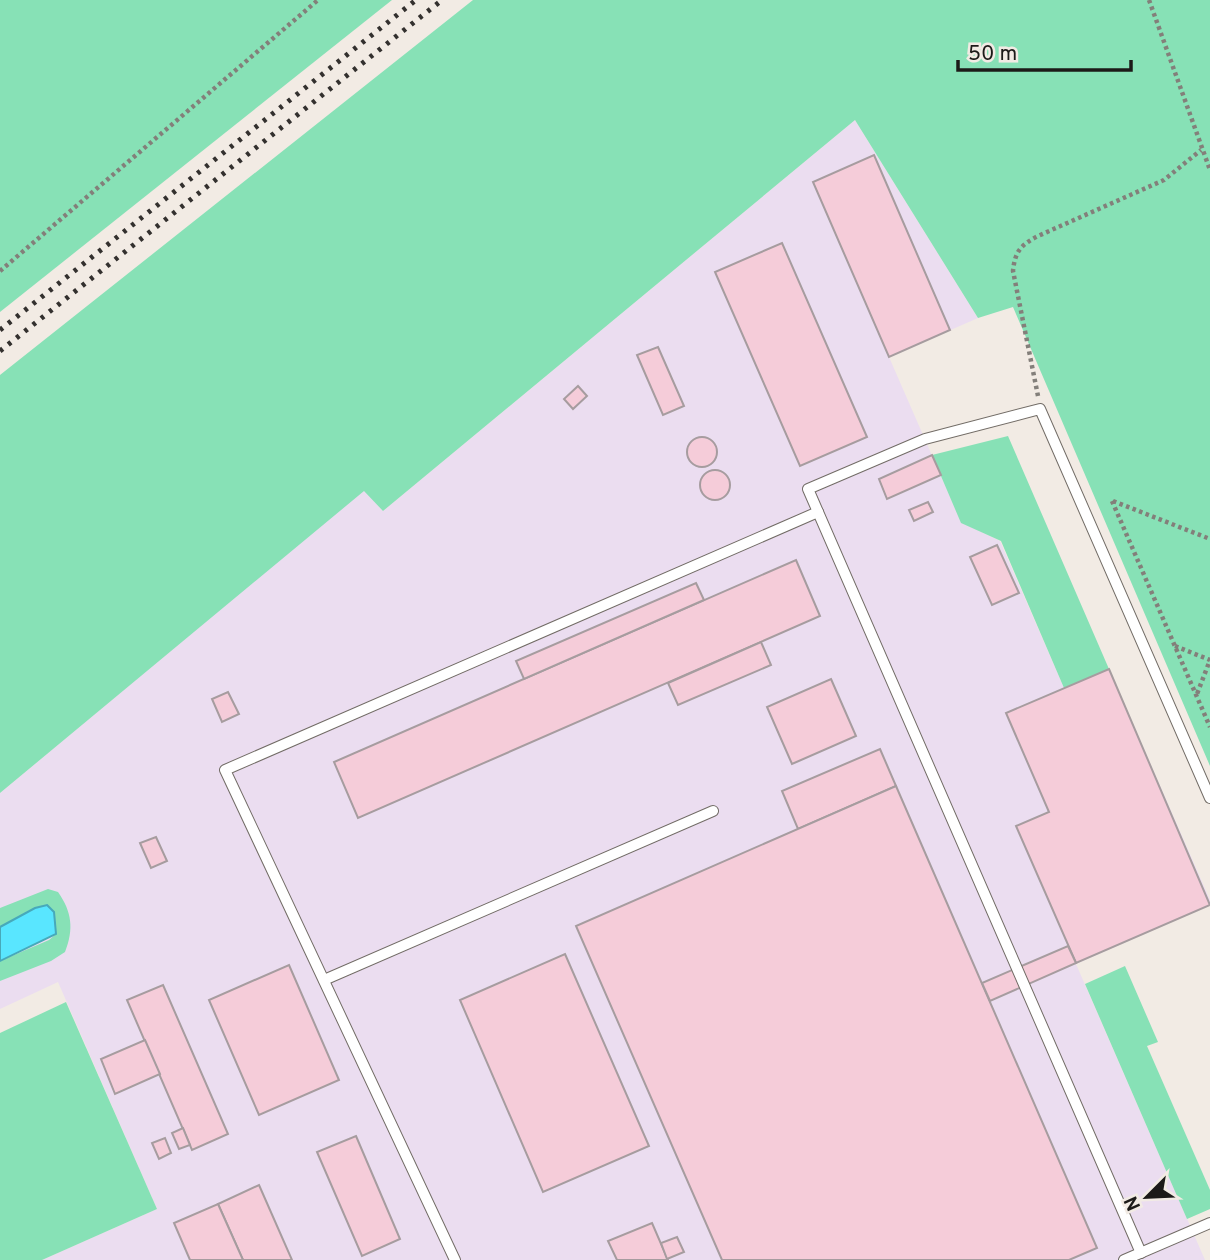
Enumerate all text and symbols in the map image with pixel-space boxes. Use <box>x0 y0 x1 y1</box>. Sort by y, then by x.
scale bar <box>958 28 1131 72</box>
text: 50 m <box>968 41 1017 68</box>
north arrow <box>1112 1162 1182 1232</box>
text: N <box>1120 1192 1147 1214</box>

